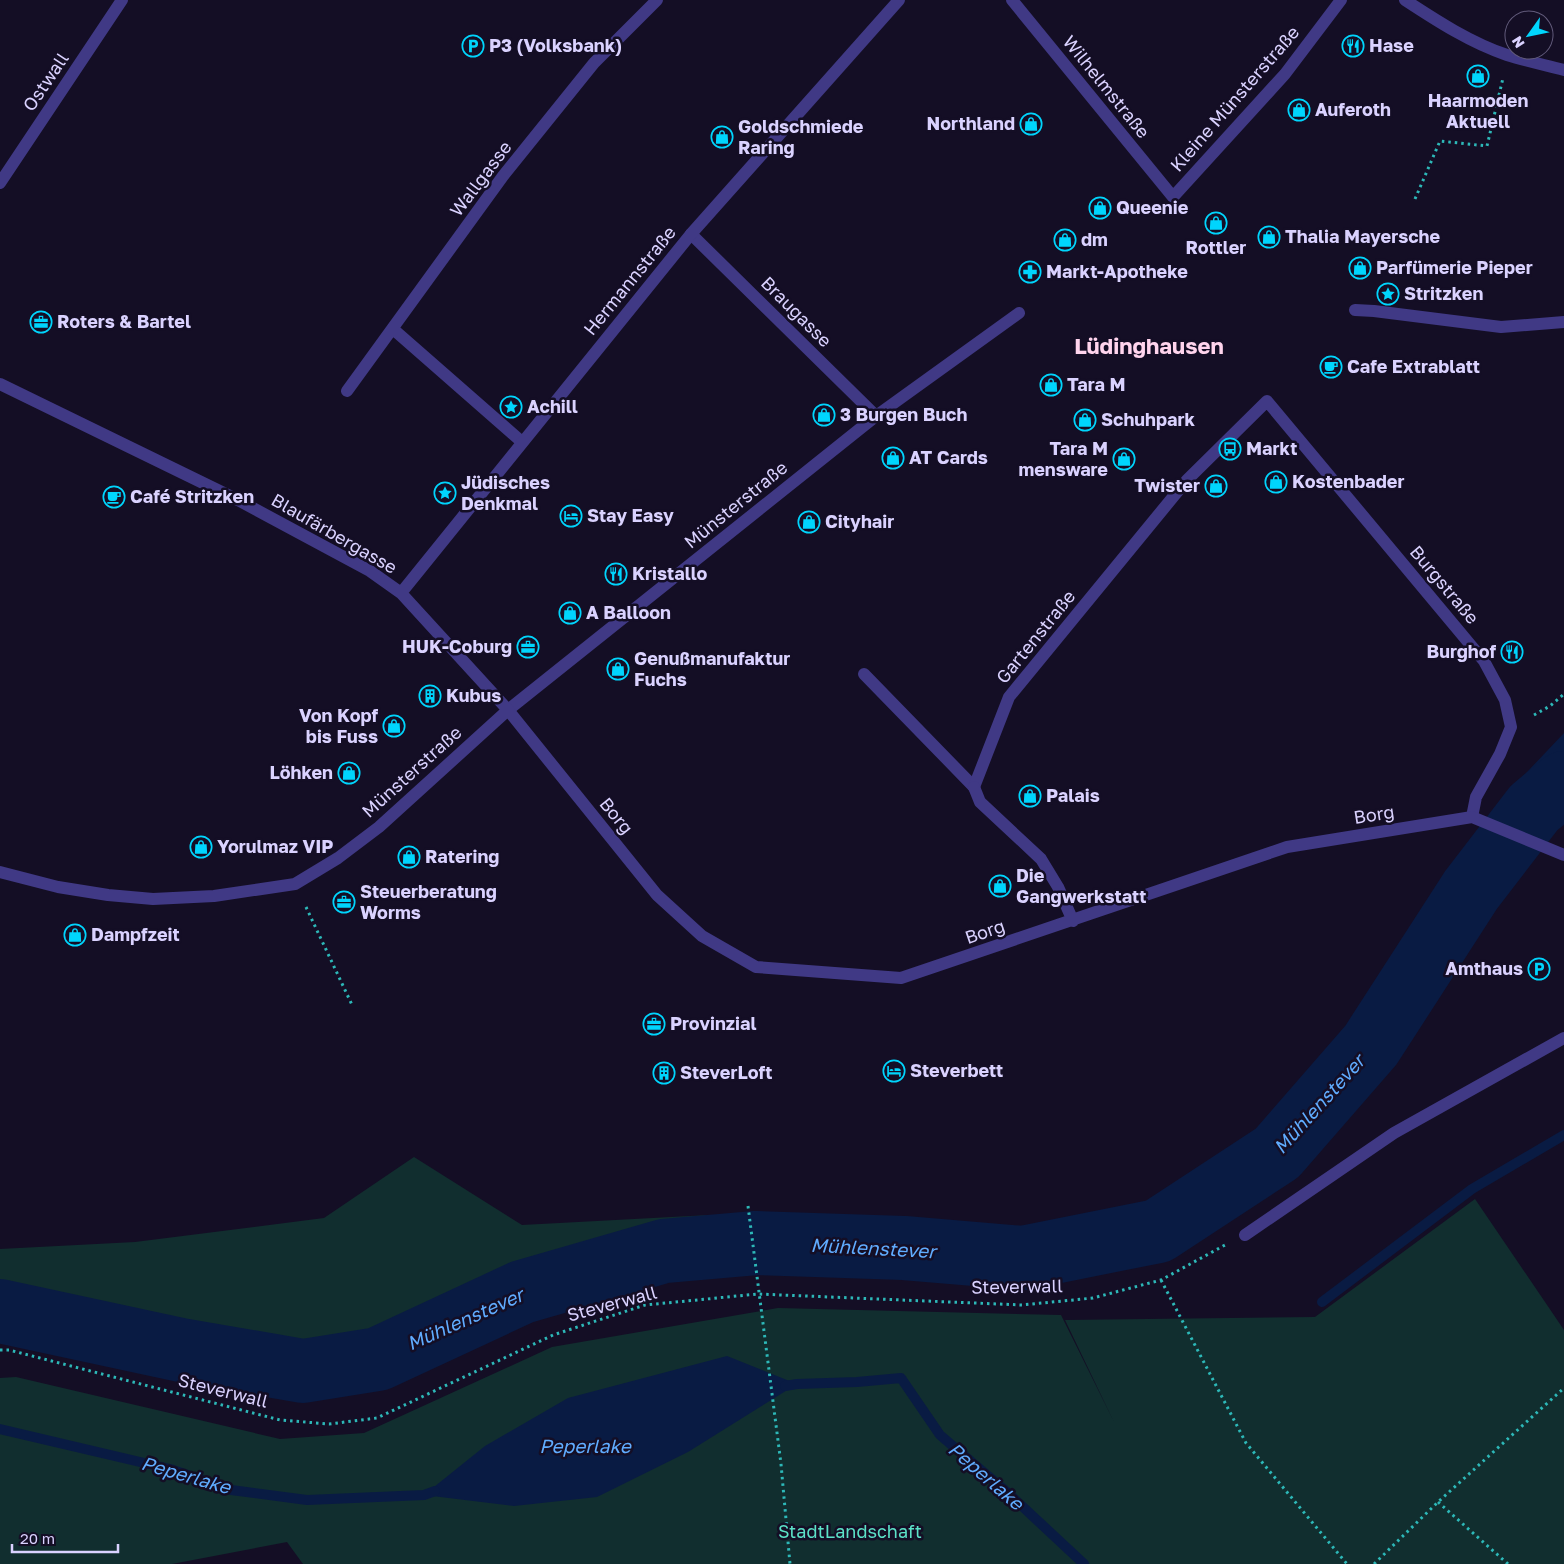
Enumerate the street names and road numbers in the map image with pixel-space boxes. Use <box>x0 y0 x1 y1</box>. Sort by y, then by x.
street label: Kleine Münsterstraße <box>1165 21 1303 176</box>
street label: Wilhelmstraße <box>1059 31 1155 142</box>
street label: Ostwall <box>18 48 73 115</box>
street label: Wallgasse <box>445 136 516 220</box>
street label: Hermannstraße <box>579 221 680 339</box>
street label: Braugasse <box>757 271 837 351</box>
street label: Münsterstraße <box>679 456 791 553</box>
street label: Blaufärbergasse <box>268 488 401 578</box>
street label: Burgstraße <box>1406 541 1484 628</box>
street label: Gartenstraße <box>991 585 1080 687</box>
street label: Münsterstraße <box>357 721 466 822</box>
street label: Borg <box>595 793 638 838</box>
street label: Borg <box>1352 800 1396 828</box>
street label: Borg <box>962 914 1008 948</box>
street label: Steverwall <box>971 1274 1063 1298</box>
street label: Steverwall <box>565 1280 659 1326</box>
street label: Steverwall <box>176 1368 271 1412</box>

